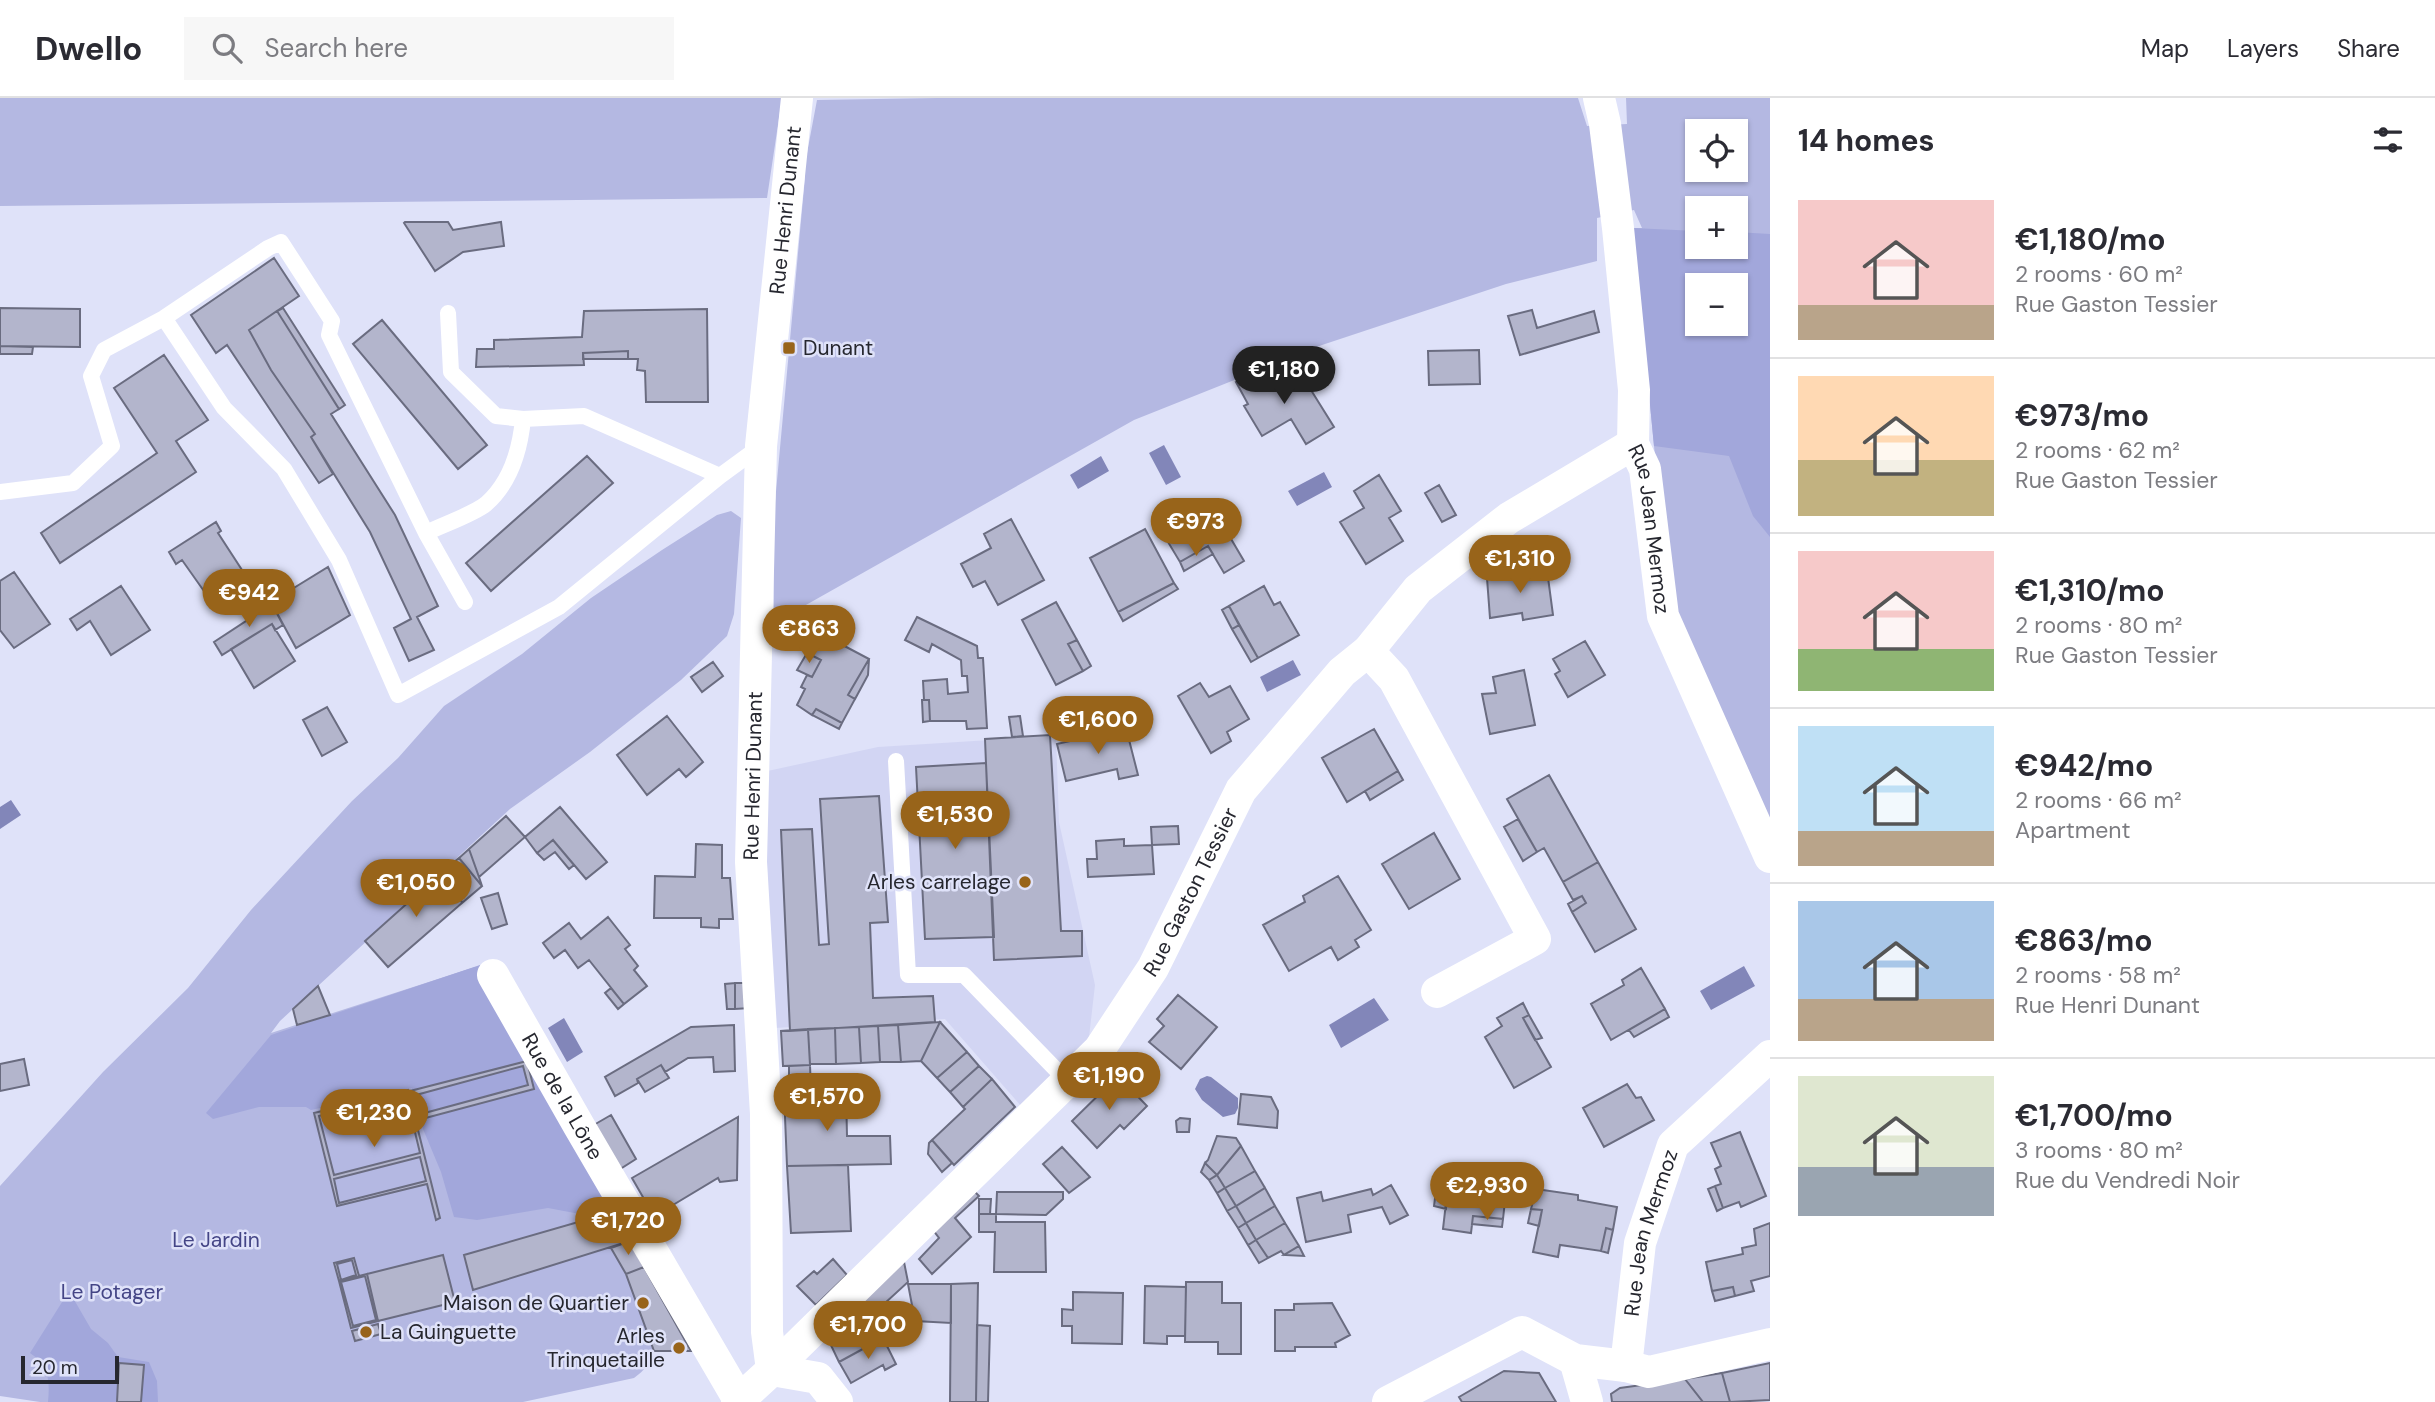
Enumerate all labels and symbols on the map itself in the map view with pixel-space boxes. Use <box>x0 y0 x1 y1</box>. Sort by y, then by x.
street label: Rue Henri Dunant <box>763 125 808 296</box>
place label: Dunant <box>803 334 873 362</box>
marker: Dunant <box>781 340 797 356</box>
pin: €1,180 <box>1227 346 1341 406</box>
street label: Rue Jean Mermoz <box>1621 440 1677 616</box>
pin: €973 <box>1155 498 1237 558</box>
pin: €1,310 <box>1463 536 1577 595</box>
pin: €942 <box>208 570 290 629</box>
pin: €863 <box>768 606 850 665</box>
street label: Rue Henri Dunant <box>737 691 769 861</box>
pin: €1,600 <box>1041 696 1155 756</box>
pin: €1,530 <box>898 792 1012 851</box>
street label: Rue Gaston Tessier <box>1137 802 1244 982</box>
pin: €1,050 <box>359 860 473 919</box>
place label: Arles carrelage <box>867 868 1011 896</box>
marker: Arles carrelage <box>1017 874 1033 890</box>
street label: Rue de la Lône <box>515 1028 610 1165</box>
pin: €1,190 <box>1052 1052 1166 1112</box>
pin: €1,570 <box>770 1074 884 1133</box>
pin: €1,230 <box>317 1090 431 1149</box>
street label: Rue Jean Mermoz <box>1618 1146 1685 1318</box>
pin: €2,930 <box>1430 1162 1544 1222</box>
pin: €1,720 <box>571 1198 685 1257</box>
park label: Le Jardin <box>172 1226 260 1254</box>
park label: Le Potager <box>61 1278 163 1306</box>
place label: Maison de Quartier <box>443 1289 629 1317</box>
marker: Maison de Quartier <box>635 1295 651 1311</box>
pin: €1,700 <box>811 1302 925 1361</box>
place label: La Guinguette <box>380 1318 517 1346</box>
place label: Arles Trinquetaille <box>547 1322 665 1374</box>
marker: La Guinguette <box>358 1324 374 1340</box>
marker: Arles Trinquetaille <box>671 1340 687 1356</box>
scale bar <box>21 1353 119 1385</box>

